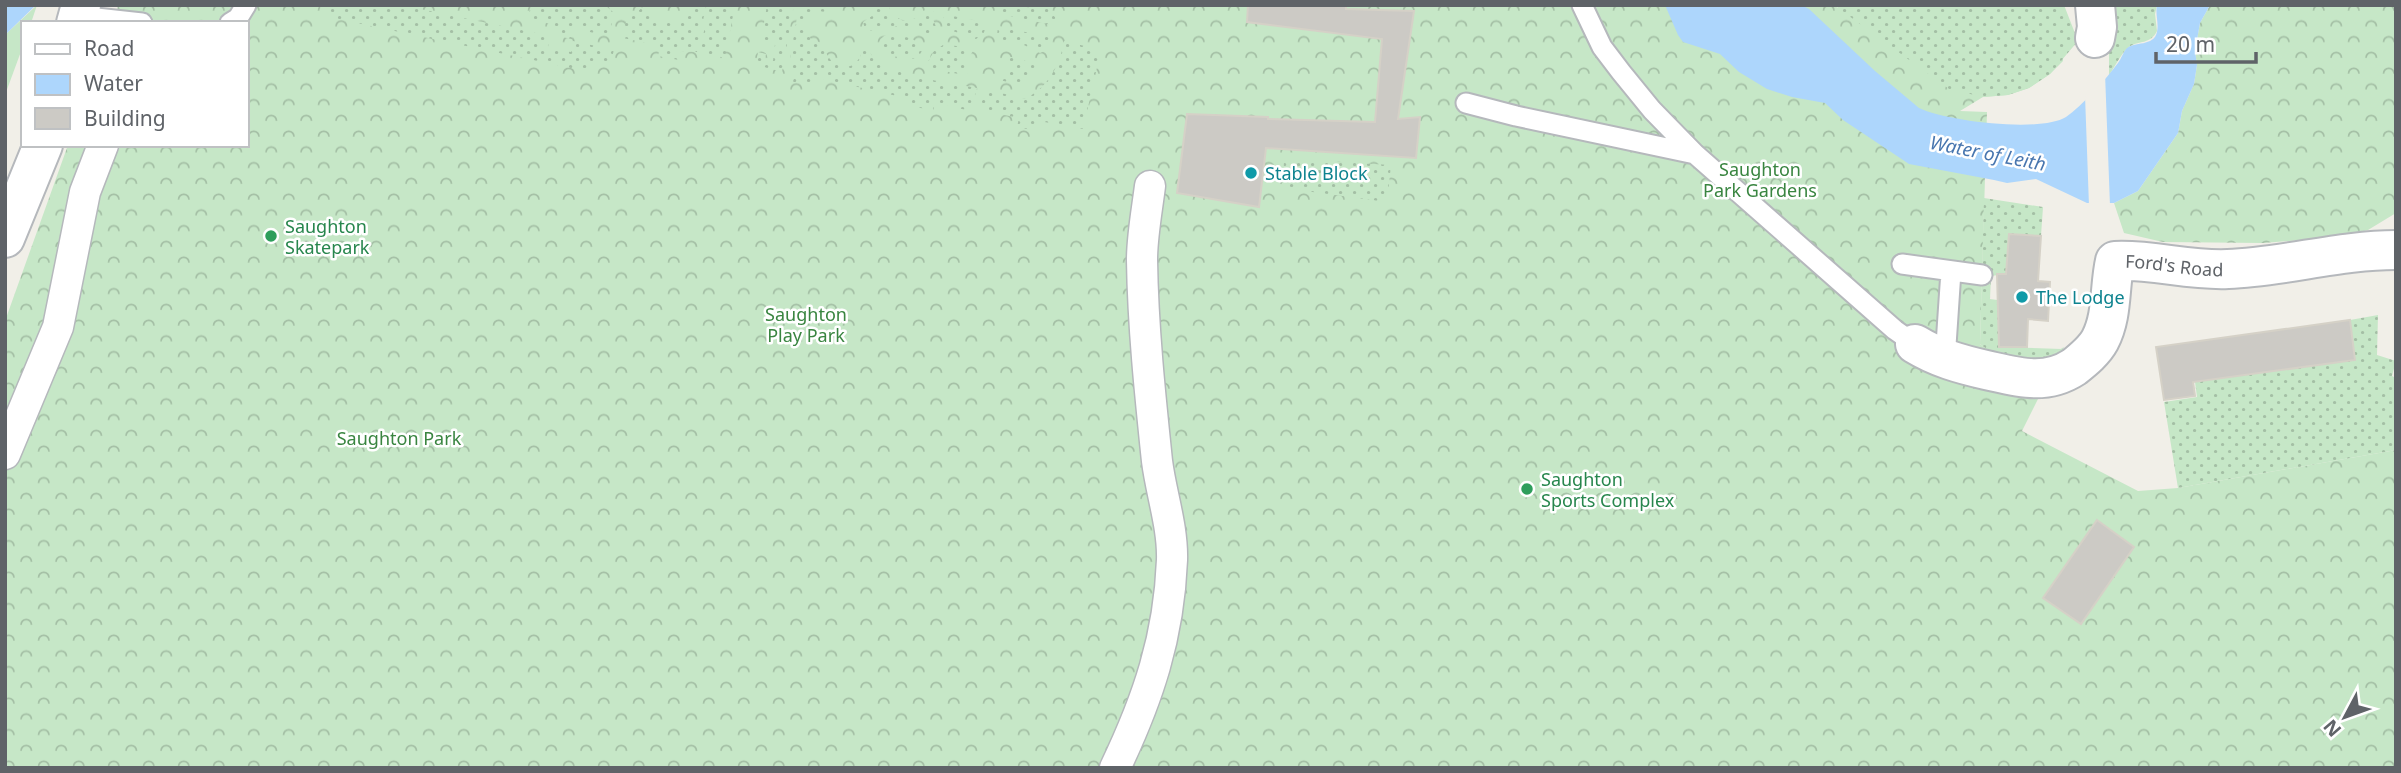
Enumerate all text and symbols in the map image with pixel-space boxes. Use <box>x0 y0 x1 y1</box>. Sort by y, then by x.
legend <box>21 21 248 147</box>
scale bar <box>2156 21 2256 65</box>
text: 20 m <box>2166 30 2215 58</box>
text: Road <box>84 34 134 62</box>
text: Water <box>84 69 143 97</box>
text: Building <box>84 104 166 132</box>
water label: Water of Leith <box>1928 129 2048 177</box>
park label: Saughton Park Gardens <box>1703 157 1817 202</box>
place label: Stable Block <box>1265 161 1368 185</box>
marker: Stable Block <box>1243 165 1259 181</box>
place label: Saughton Skatepark <box>285 214 370 259</box>
marker: Saughton Skatepark <box>263 228 279 244</box>
street label: Ford's Road <box>2125 249 2223 281</box>
place label: The Lodge <box>2036 285 2125 309</box>
marker: The Lodge <box>2014 289 2030 305</box>
park label: Saughton Play Park <box>765 302 847 347</box>
park label: Saughton Park <box>337 426 462 450</box>
place label: Saughton Sports Complex <box>1541 467 1675 512</box>
marker: Saughton Sports Complex <box>1519 481 1535 497</box>
north arrow <box>2310 682 2380 752</box>
text: N <box>2317 714 2347 743</box>

